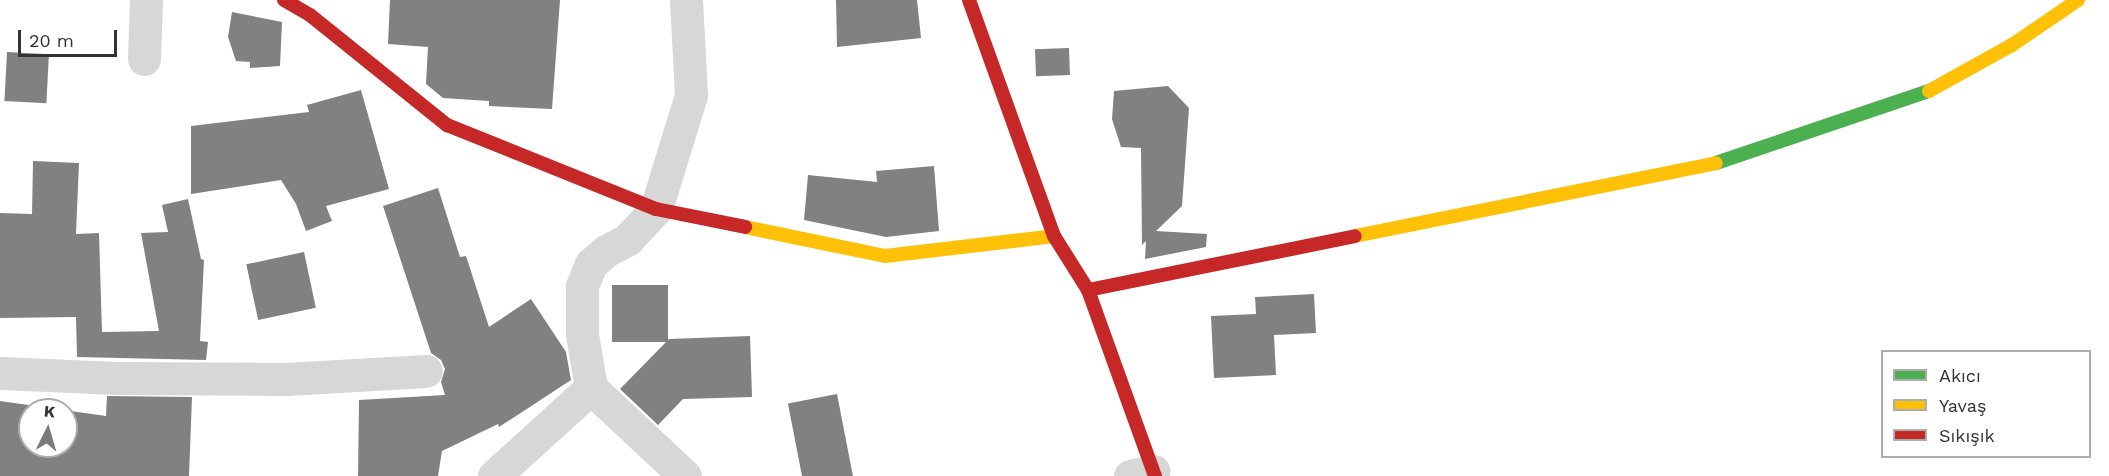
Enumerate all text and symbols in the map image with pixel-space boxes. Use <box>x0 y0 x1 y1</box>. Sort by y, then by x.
scale bar <box>21 18 120 56</box>
text: 20 m <box>29 30 74 51</box>
legend <box>1881 350 2091 458</box>
text: Akıcı <box>1939 365 1981 386</box>
text: Yavaş <box>1939 395 1986 416</box>
north arrow <box>18 398 78 458</box>
text: K <box>43 402 56 422</box>
text: Sıkışık <box>1939 425 1995 446</box>

